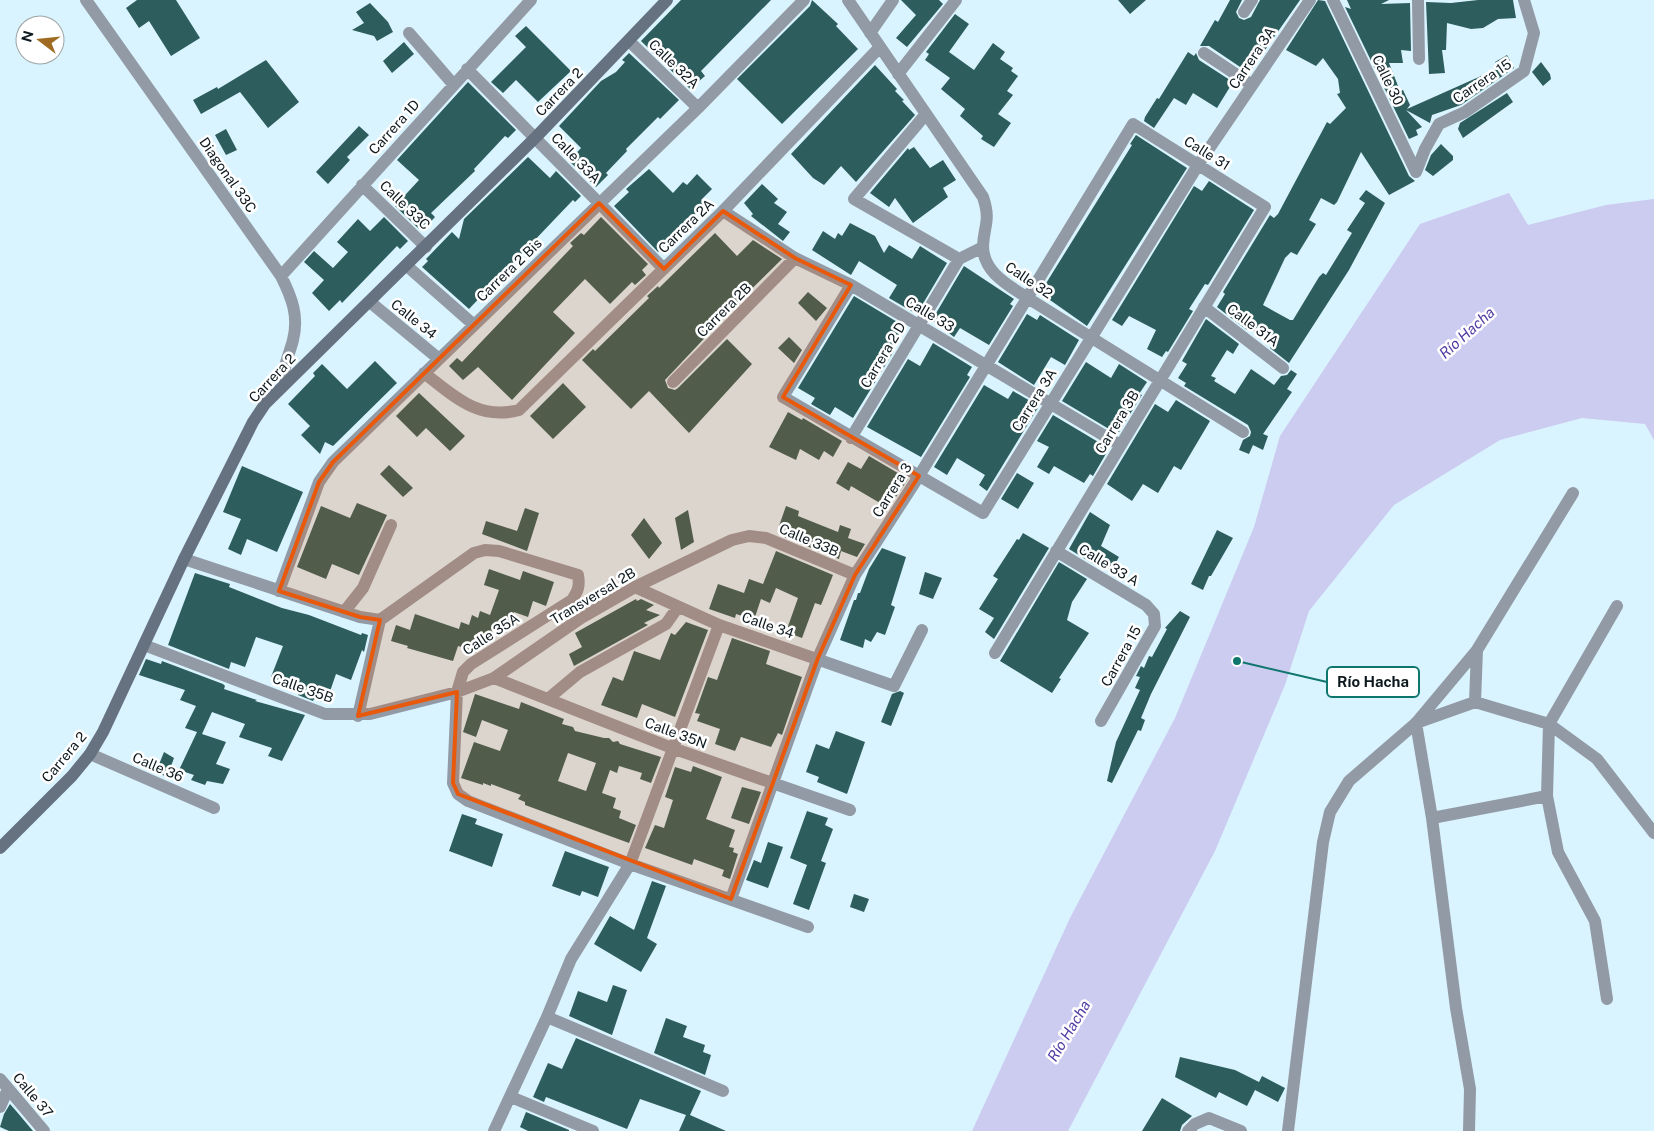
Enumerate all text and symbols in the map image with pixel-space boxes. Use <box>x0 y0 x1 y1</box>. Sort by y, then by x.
north arrow <box>15 15 65 65</box>
street label: Carrera 3A <box>1225 24 1279 92</box>
text: N <box>18 29 37 44</box>
street label: Calle 32A <box>646 36 702 92</box>
street label: Calle 30 <box>1369 52 1407 108</box>
street label: Carrera 15 <box>1450 56 1514 106</box>
street label: Carrera 2 <box>532 65 586 119</box>
street label: Carrera 1D <box>365 96 423 158</box>
street label: Calle 33A <box>548 129 604 187</box>
street label: Calle 31 <box>1181 133 1233 173</box>
street label: Diagonal 33C <box>196 134 260 216</box>
street label: Calle 33C <box>377 177 433 233</box>
street label: Carrera 2A <box>655 196 717 256</box>
street label: Carrera 2 Bis <box>473 235 545 305</box>
street label: Calle 32 <box>1002 258 1056 302</box>
street label: Carrera 2B <box>694 280 754 340</box>
street label: Calle 33 <box>903 293 957 335</box>
street label: Calle 34 <box>388 296 440 342</box>
street label: Calle 31A <box>1224 300 1282 350</box>
water label: Río Hacha <box>1436 303 1498 362</box>
street label: Carrera 2 D <box>857 319 909 391</box>
street label: Carrera 2 <box>245 350 299 406</box>
street label: Carrera 3A <box>1008 366 1060 434</box>
street label: Carrera 3B <box>1092 388 1142 456</box>
street label: Carrera 3 <box>869 460 915 520</box>
street label: Calle 33B <box>777 520 841 560</box>
street label: Calle 33 A <box>1076 541 1142 589</box>
street label: Transversal 2B <box>548 564 638 628</box>
street label: Calle 34 <box>740 609 796 641</box>
street label: Calle 35A <box>460 610 522 658</box>
street label: Carrera 15 <box>1098 623 1144 689</box>
callout: Río Hacha <box>1327 667 1419 697</box>
street label: Calle 35B <box>270 670 336 706</box>
text: Río Hacha <box>1337 673 1409 690</box>
street label: Calle 35N <box>643 714 709 752</box>
street label: Carrera 2 <box>38 729 90 785</box>
street label: Calle 36 <box>130 749 186 785</box>
water label: Río Hacha <box>1044 997 1093 1064</box>
street label: Calle 37 <box>10 1069 56 1121</box>

